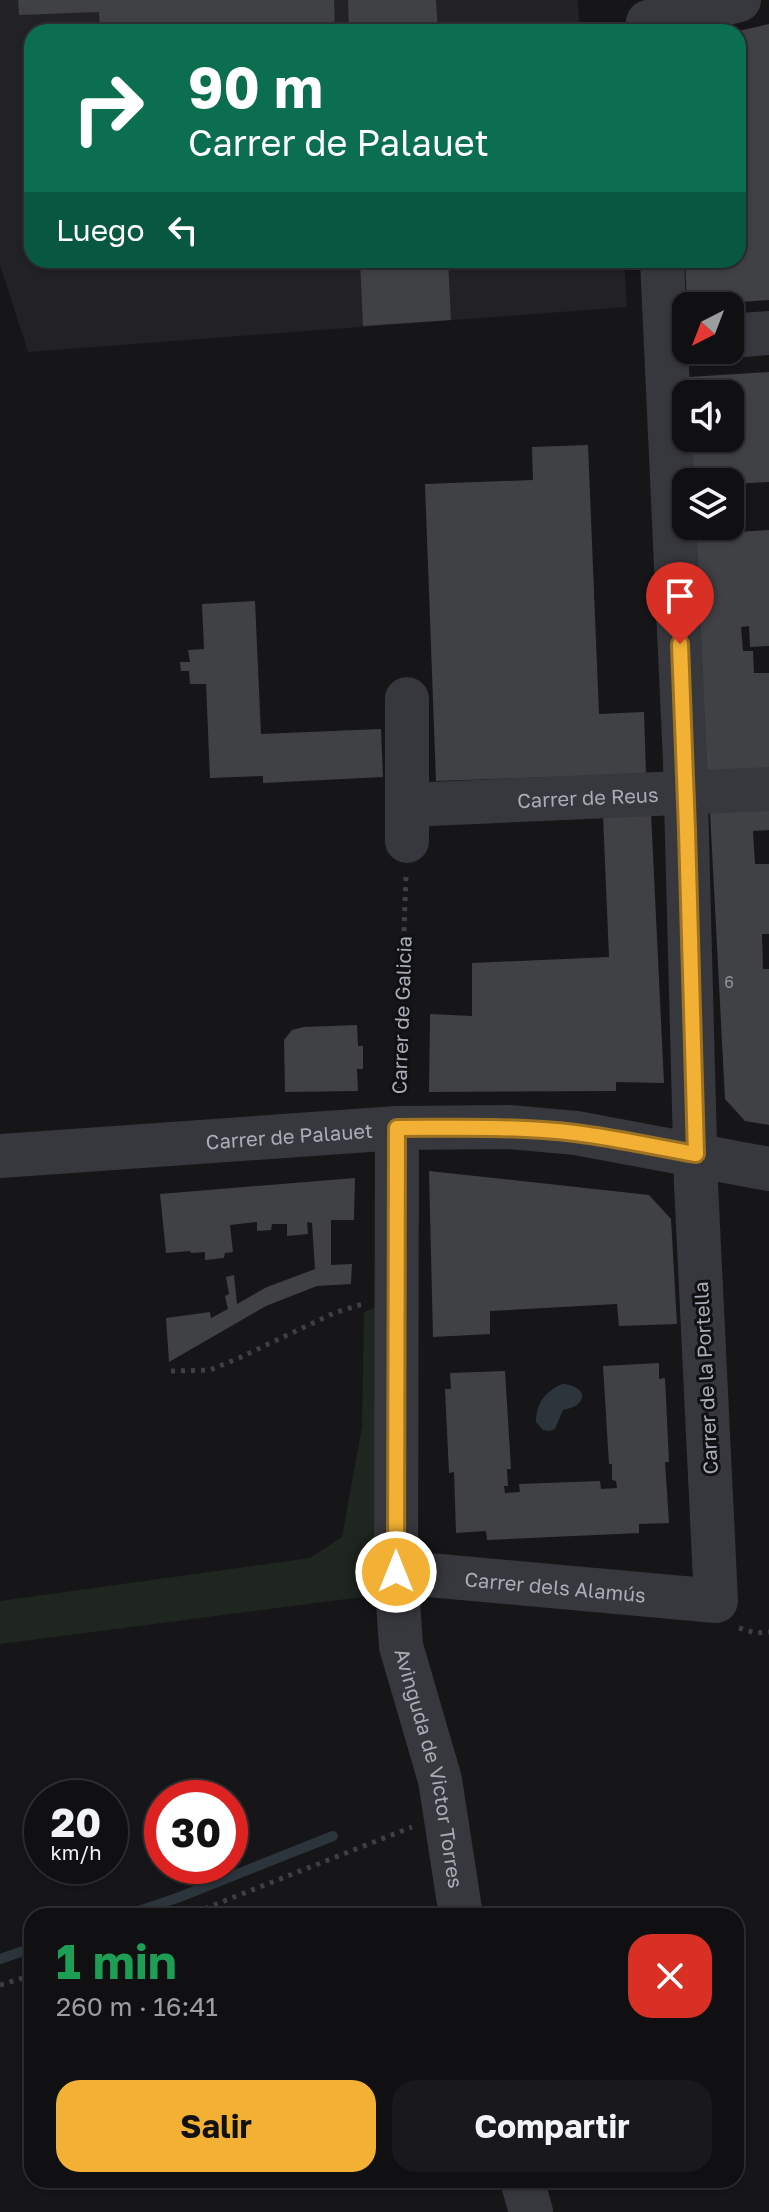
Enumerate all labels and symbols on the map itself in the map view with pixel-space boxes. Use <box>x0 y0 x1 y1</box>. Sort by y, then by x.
north arrow <box>672 292 744 364</box>
pin <box>646 562 714 644</box>
street label: Carrer de Reus <box>517 782 659 812</box>
street label: Carrer de Galicia <box>386 935 416 1095</box>
house number: 6 <box>724 972 734 992</box>
street label: Carrer de Palauet <box>205 1118 374 1153</box>
street label: Carrer de la Portella <box>688 1281 722 1475</box>
position arrow <box>354 1530 438 1614</box>
street label: Carrer dels Alamús <box>464 1566 647 1607</box>
street label: Avinguda de Victor Torres <box>390 1645 469 1890</box>
speed limit sign: 30 <box>144 1780 248 1884</box>

